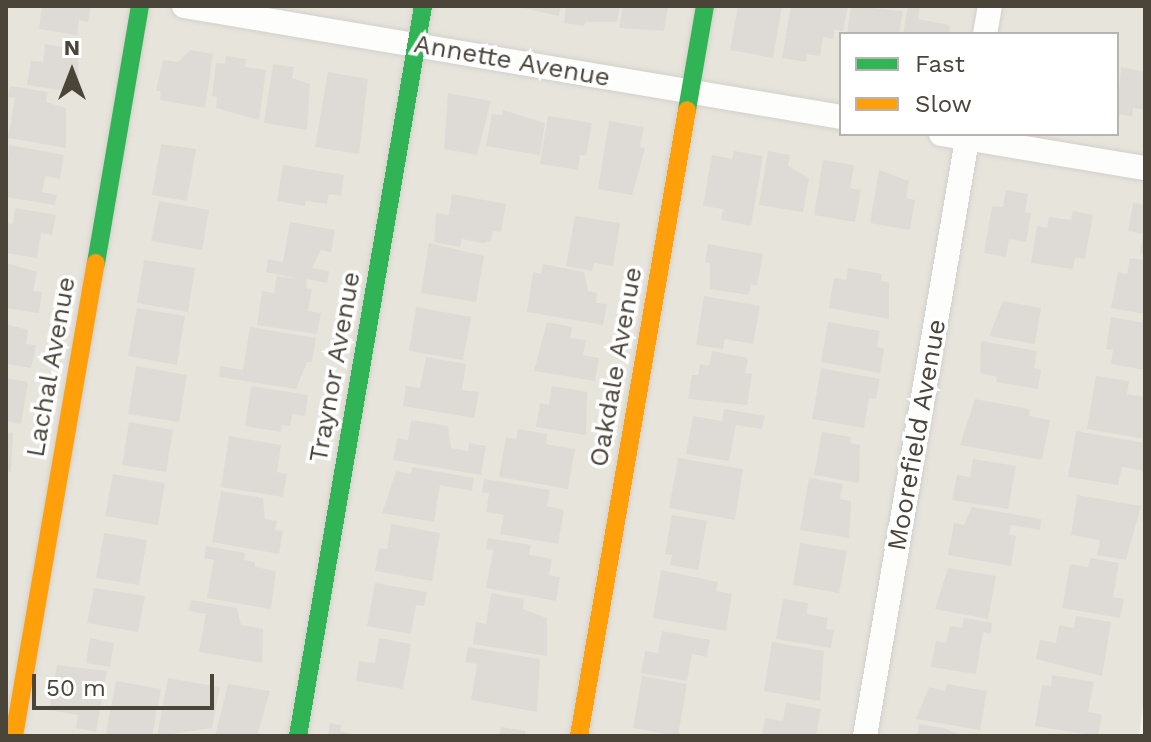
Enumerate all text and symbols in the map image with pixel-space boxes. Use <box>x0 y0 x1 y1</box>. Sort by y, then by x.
street label: Annette Avenue <box>411 28 613 94</box>
north arrow <box>32 32 112 112</box>
legend <box>839 32 1119 136</box>
text: N <box>64 35 80 60</box>
text: Fast <box>915 50 965 78</box>
text: Slow <box>915 90 972 118</box>
street label: Oakdale Avenue <box>583 264 649 470</box>
street label: Traynor Avenue <box>303 268 367 466</box>
street label: Lachal Avenue <box>20 273 82 461</box>
street label: Moorefield Avenue <box>881 316 953 554</box>
scale bar <box>36 658 218 708</box>
text: 50 m <box>46 674 106 702</box>

